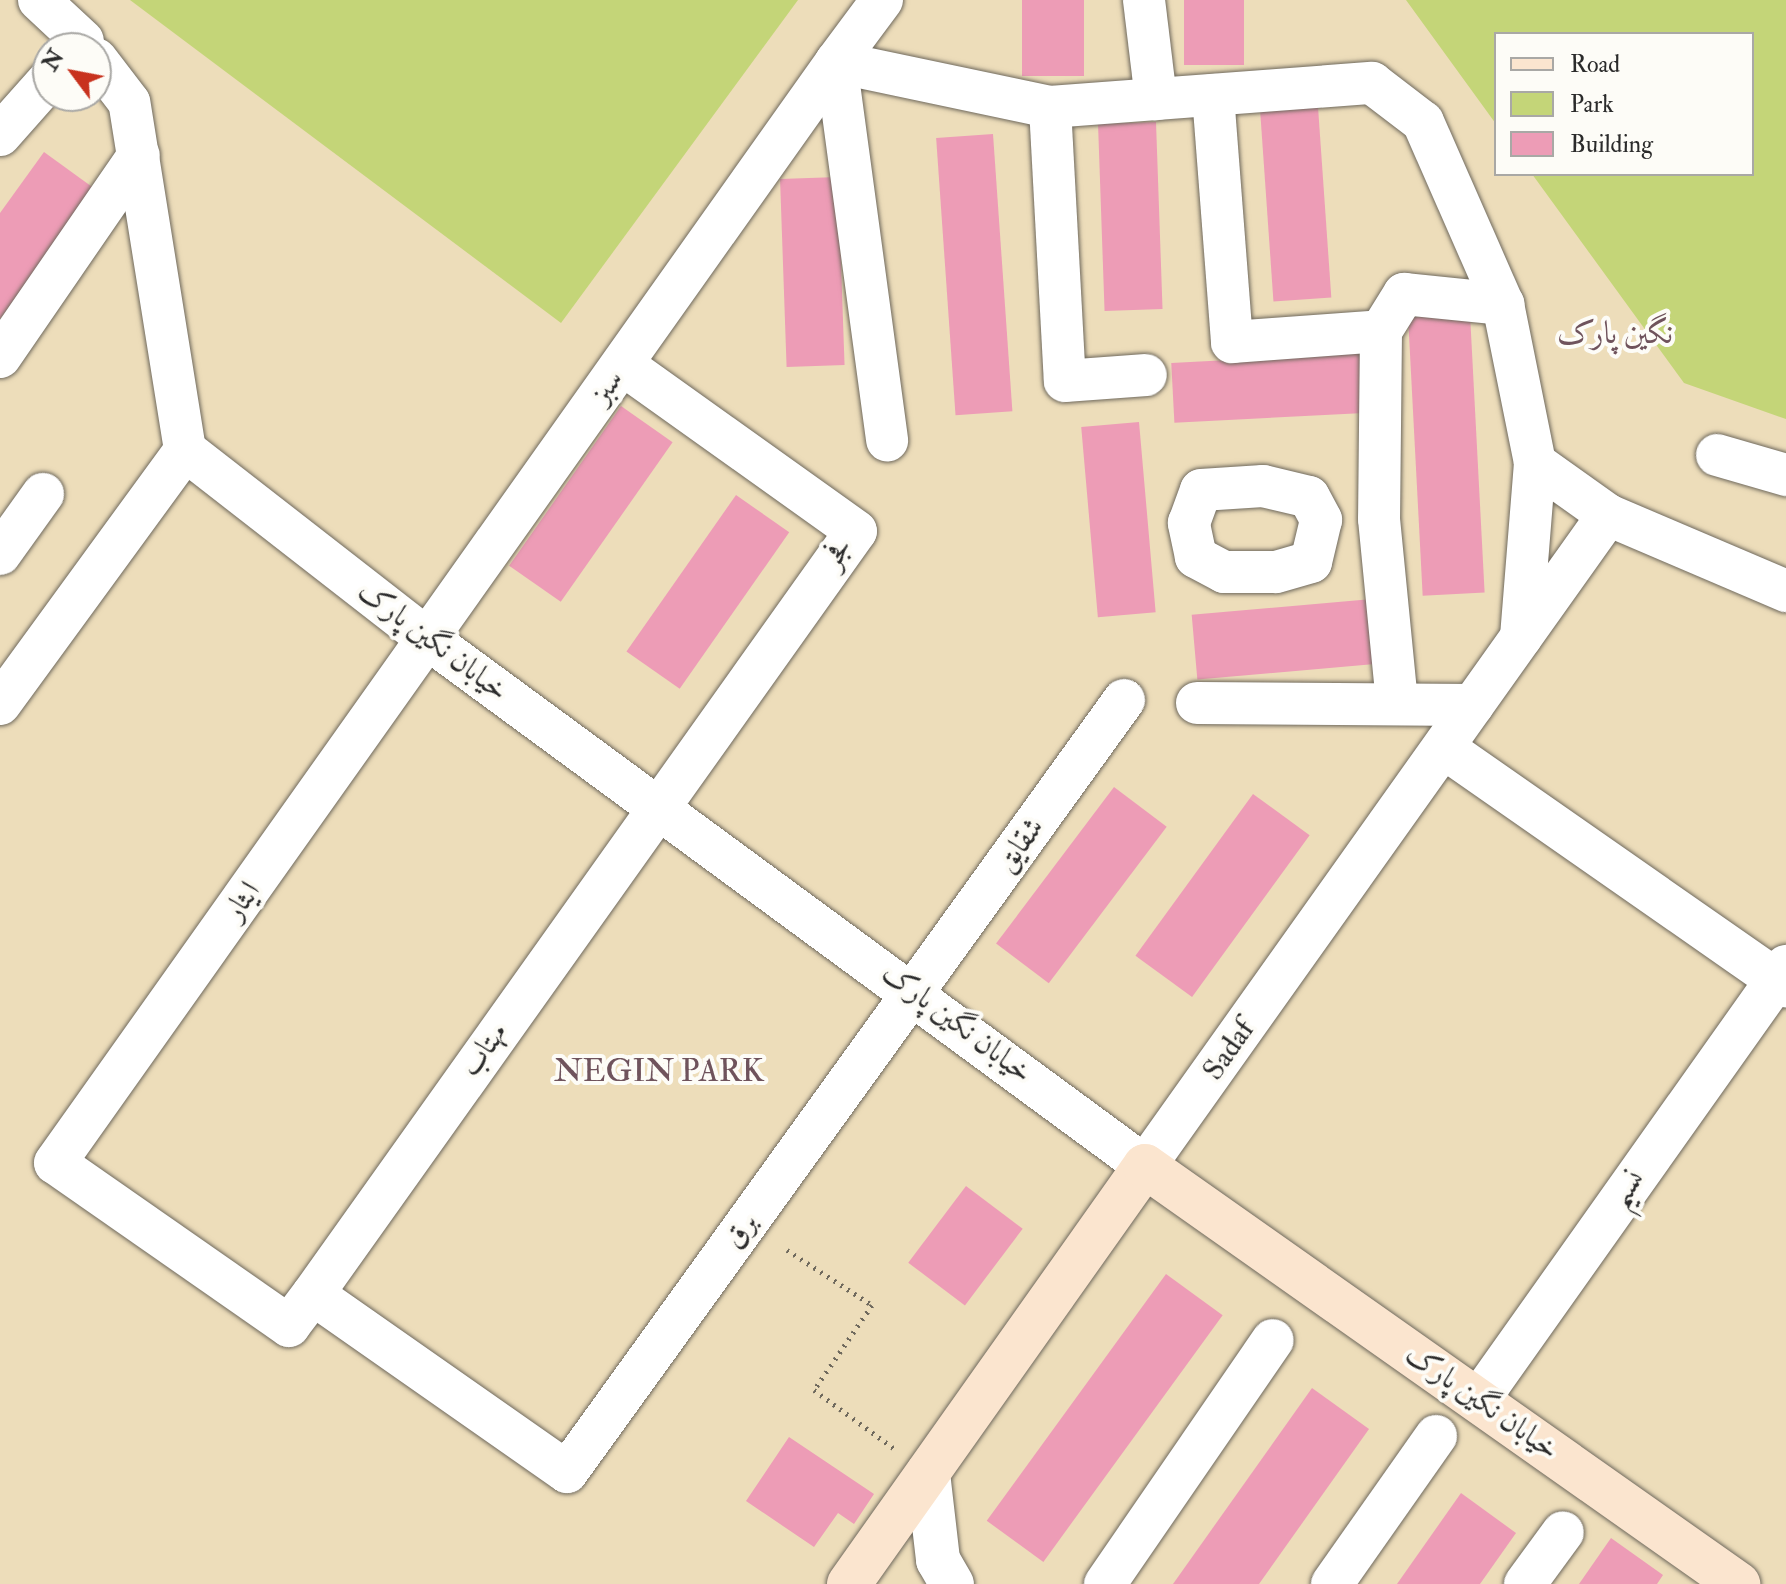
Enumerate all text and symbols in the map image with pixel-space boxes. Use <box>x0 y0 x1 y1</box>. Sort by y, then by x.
north arrow <box>32 32 112 112</box>
legend <box>1494 32 1754 176</box>
text: N <box>36 45 70 76</box>
text: Road <box>1570 49 1620 80</box>
text: Park <box>1570 89 1614 120</box>
text: Building <box>1570 129 1653 160</box>
district label: نگین پارک <box>1557 314 1673 352</box>
street label: سبز <box>583 363 631 411</box>
street label: فجر <box>814 531 860 575</box>
street label: خیابان نگین پارک <box>351 573 515 709</box>
street label: شقایق <box>988 810 1052 880</box>
street label: ایثار <box>216 875 268 927</box>
street label: خیابان نگین پارک <box>875 955 1039 1091</box>
street label: Sadaf <box>1195 1013 1263 1087</box>
street label: مهتاب <box>453 1016 515 1084</box>
district label: NEGIN PARK <box>544 1052 774 1090</box>
street label: نسیم <box>1601 1163 1653 1215</box>
street label: برق <box>716 1206 766 1256</box>
street label: خیابان نگین پارک <box>1399 1336 1565 1468</box>

